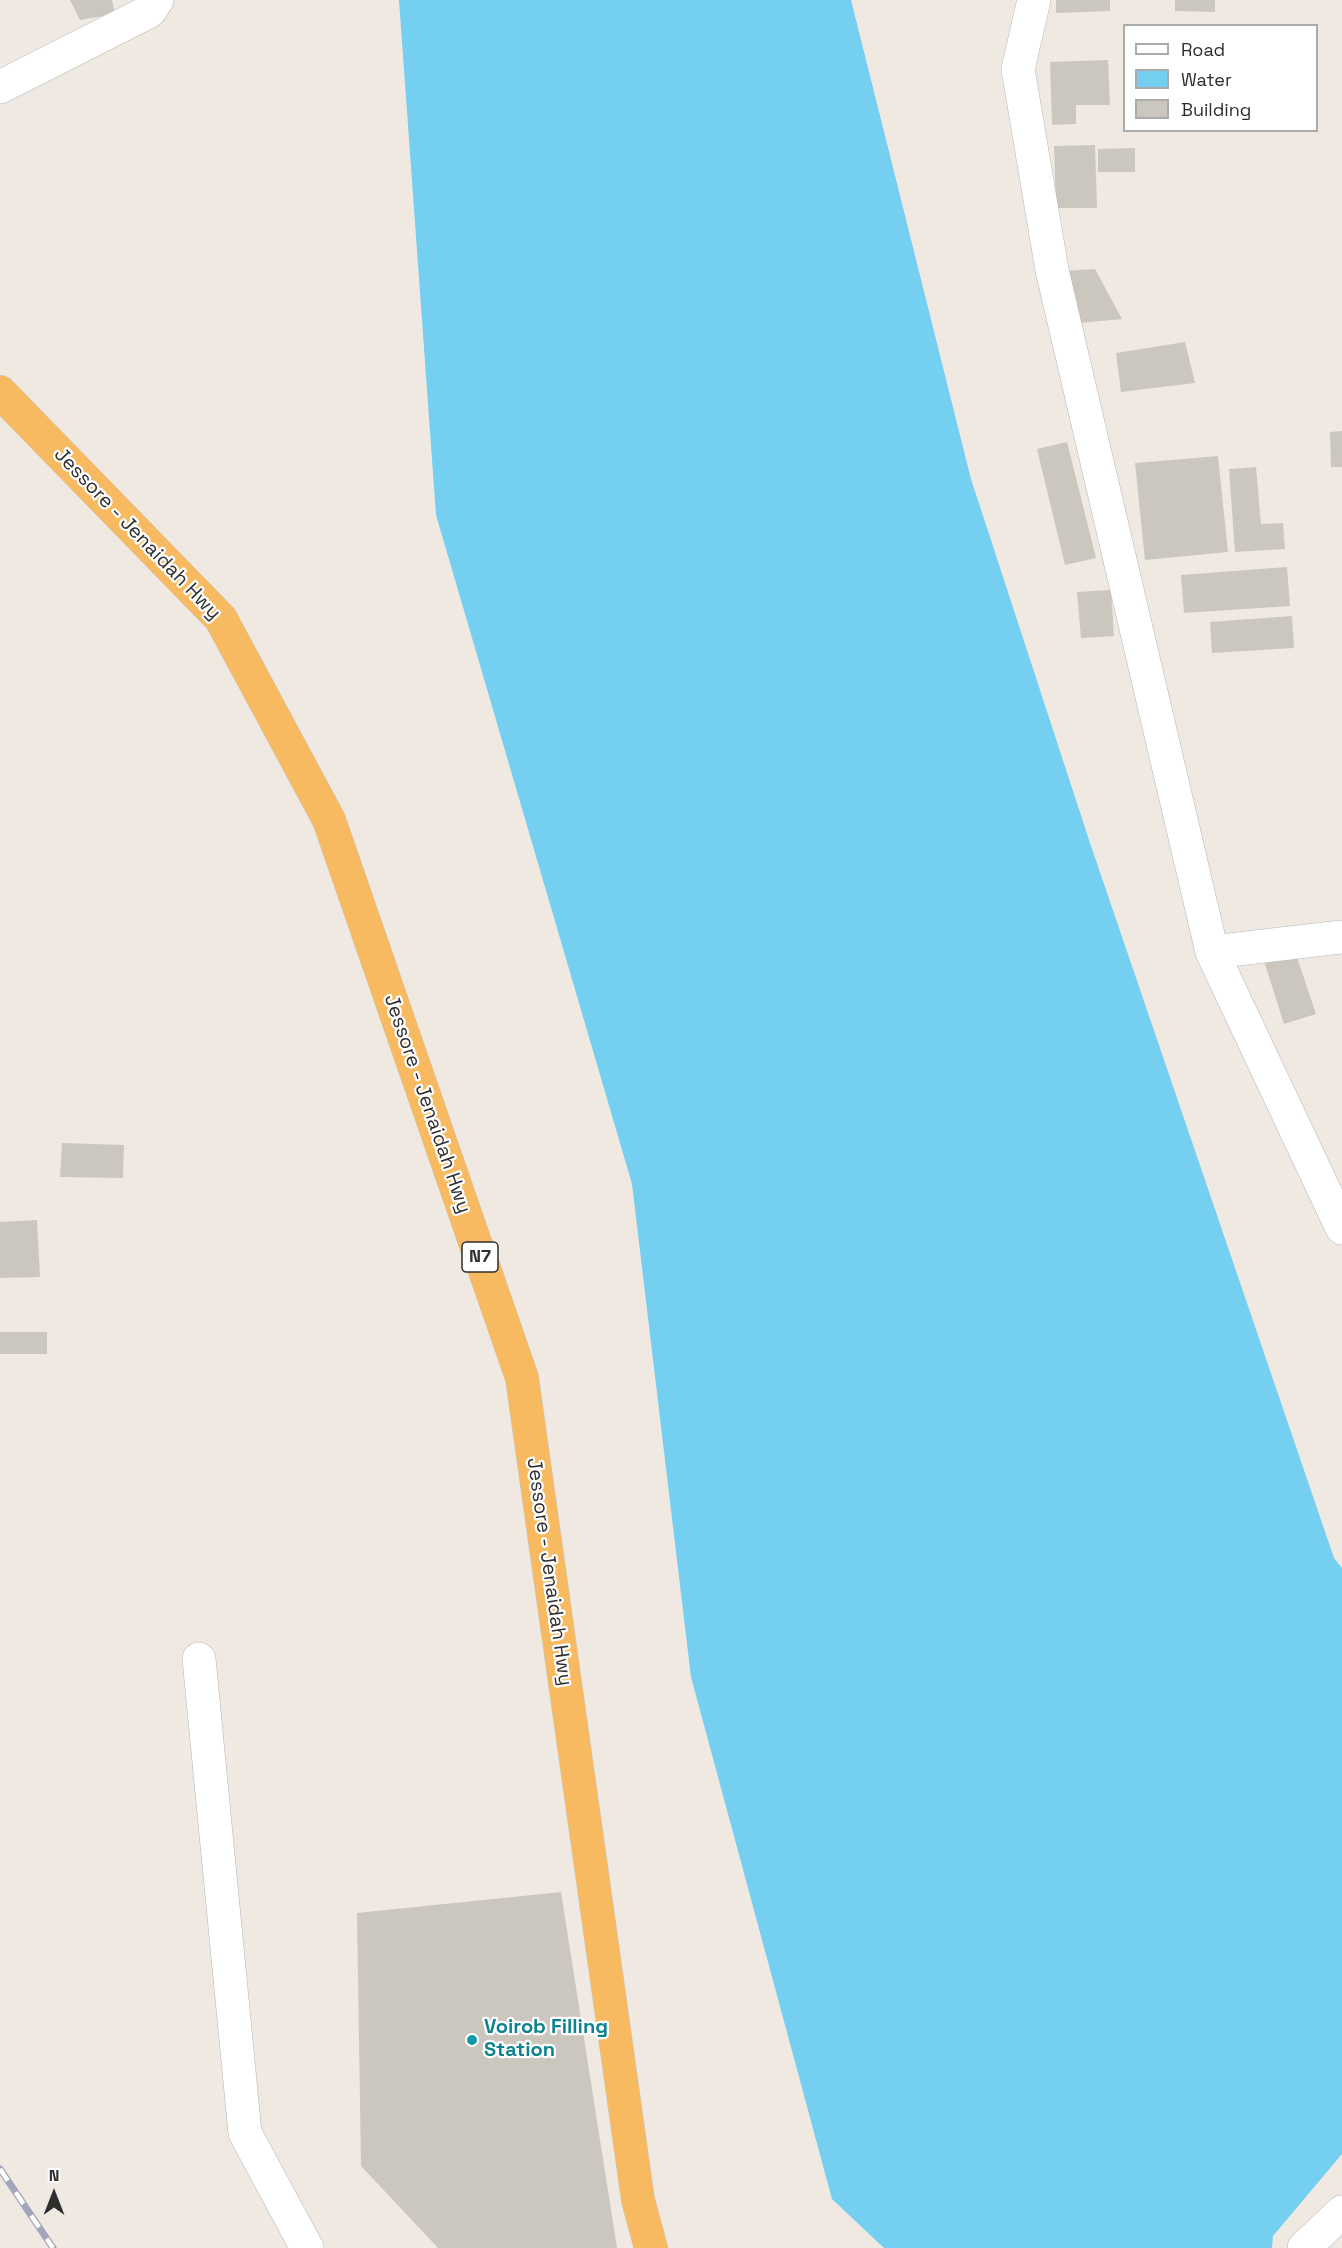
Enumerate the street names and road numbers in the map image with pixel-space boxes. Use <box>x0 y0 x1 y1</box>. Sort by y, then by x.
street label: Jessore - Jenaidah Hwy <box>48 443 226 625</box>
street label: Jessore - Jenaidah Hwy <box>378 991 476 1217</box>
road number: N7 <box>462 1242 498 1272</box>
street label: Jessore - Jenaidah Hwy <box>521 1456 577 1688</box>

